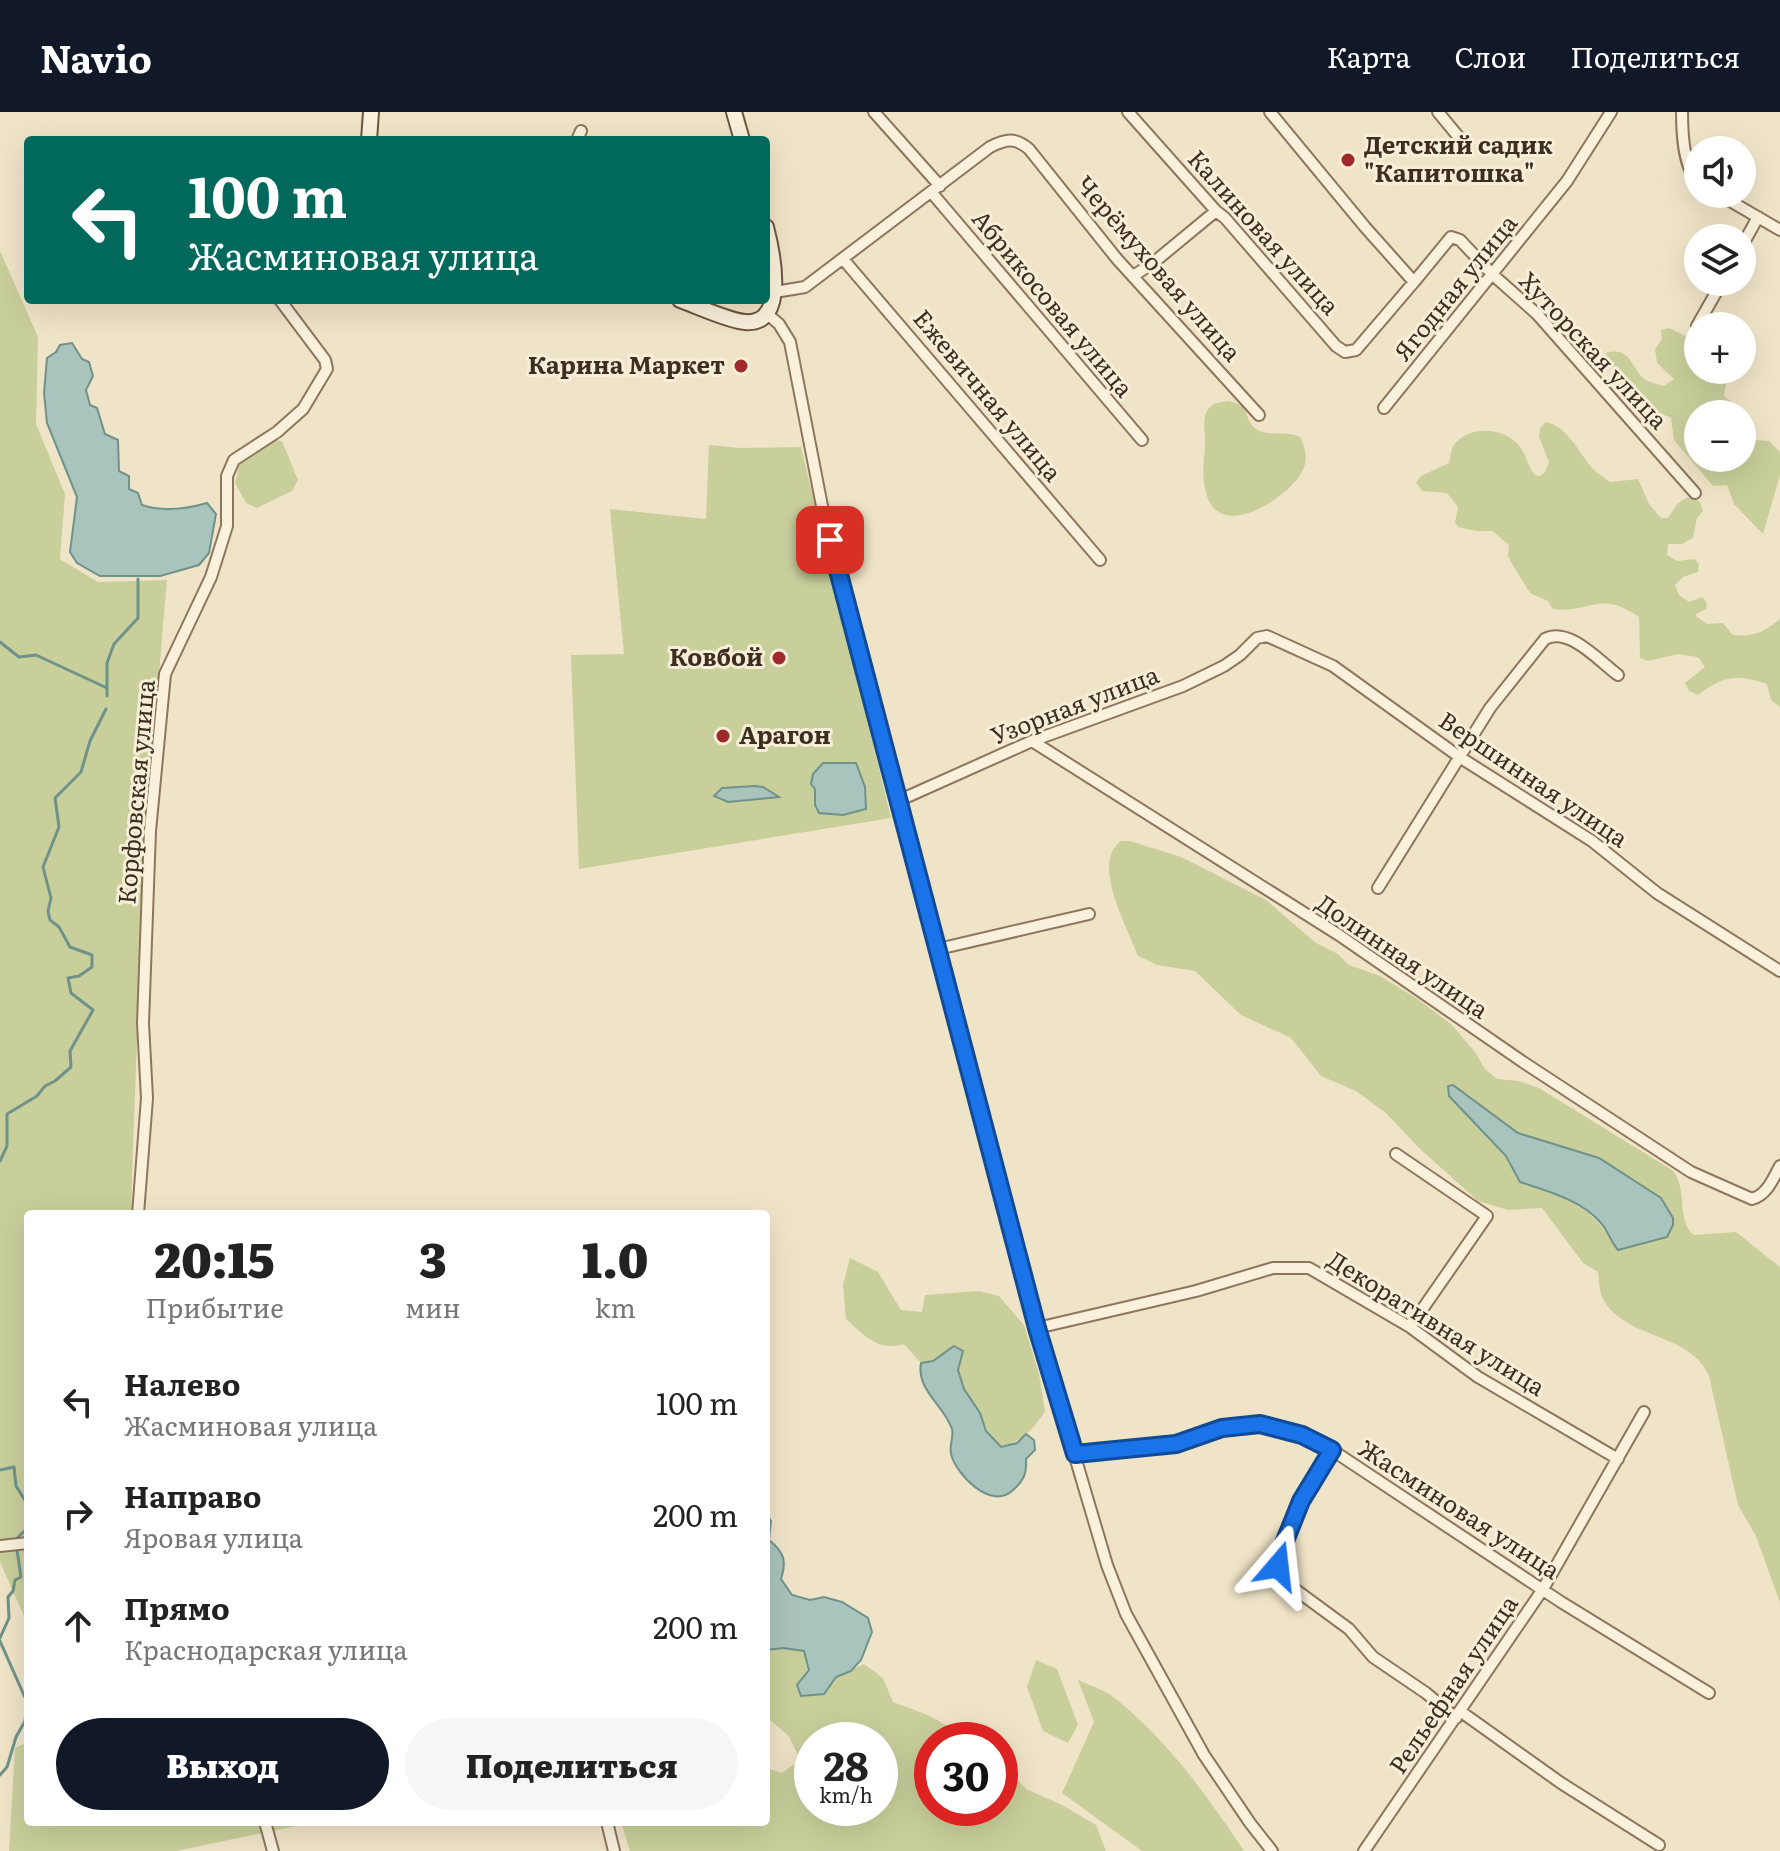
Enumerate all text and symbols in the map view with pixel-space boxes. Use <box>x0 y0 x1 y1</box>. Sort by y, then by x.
text: Navio <box>40 28 152 85</box>
text: Карта <box>1327 35 1411 77</box>
text: Слои <box>1455 35 1526 77</box>
text: Поделиться <box>1570 35 1740 77</box>
place label: Детский садик "Капитошка" <box>1364 126 1553 189</box>
map controls <box>1684 136 1756 472</box>
button: sound <box>1684 136 1756 208</box>
street label: Калиновая улица <box>1181 141 1349 322</box>
marker: Детский садик "Капитошка" <box>1339 151 1357 169</box>
text: 100 m <box>188 152 347 235</box>
street label: Черёмуховая улица <box>1069 167 1251 368</box>
icon: left <box>56 168 160 272</box>
street label: Абрикосовая улица <box>965 201 1143 404</box>
street label: Ягодная улица <box>1384 206 1524 367</box>
button: layers <box>1684 224 1756 296</box>
text: Жасминовая улица <box>188 228 539 281</box>
street label: Хуторская улица <box>1512 263 1677 436</box>
street label: Ежевичная улица <box>906 301 1071 488</box>
button: + <box>1684 312 1756 384</box>
place label: Карина Маркет <box>528 346 725 381</box>
marker: Карина Маркет <box>732 357 750 375</box>
button: − <box>1684 400 1756 472</box>
pin <box>796 506 864 574</box>
icon: arrive <box>808 518 852 562</box>
place label: Ковбой <box>669 638 763 673</box>
marker: Ковбой <box>770 649 788 667</box>
street label: Узорная улица <box>985 655 1163 752</box>
street label: Корфовская улица <box>107 678 162 906</box>
street label: Вершинная улица <box>1433 702 1636 854</box>
place label: Арагон <box>739 716 831 751</box>
marker: Арагон <box>714 727 732 745</box>
street label: Долинная улица <box>1310 884 1496 1026</box>
text: 20:15 <box>155 1222 275 1293</box>
text: 3 <box>419 1222 447 1293</box>
text: 1.0 <box>582 1222 648 1293</box>
street label: Декоративная улица <box>1322 1241 1553 1403</box>
text: Прибытие <box>146 1287 284 1326</box>
text: мин <box>405 1287 461 1326</box>
text: km <box>595 1287 636 1326</box>
text: Налево <box>124 1361 240 1405</box>
icon: left <box>56 1380 100 1424</box>
text: 100 m <box>656 1380 738 1424</box>
text: Жасминовая улица <box>124 1405 377 1444</box>
street label: Жасминовая улица <box>1353 1430 1568 1586</box>
text: Направо <box>124 1473 262 1517</box>
icon: right <box>56 1492 100 1536</box>
text: 200 m <box>653 1492 738 1536</box>
text: Яровая улица <box>124 1517 303 1556</box>
position arrow <box>1236 1524 1320 1608</box>
text: Прямо <box>124 1585 230 1629</box>
street label: Рельефная улица <box>1379 1587 1525 1780</box>
icon: ahead <box>56 1604 100 1648</box>
text: 200 m <box>653 1604 738 1648</box>
text: Краснодарская улица <box>124 1629 408 1668</box>
button: Выход <box>56 1718 389 1810</box>
button: Поделиться <box>405 1718 738 1810</box>
speed limit sign: 30 <box>914 1722 1018 1826</box>
text: 28 <box>823 1734 869 1793</box>
text: km/h <box>819 1779 873 1809</box>

